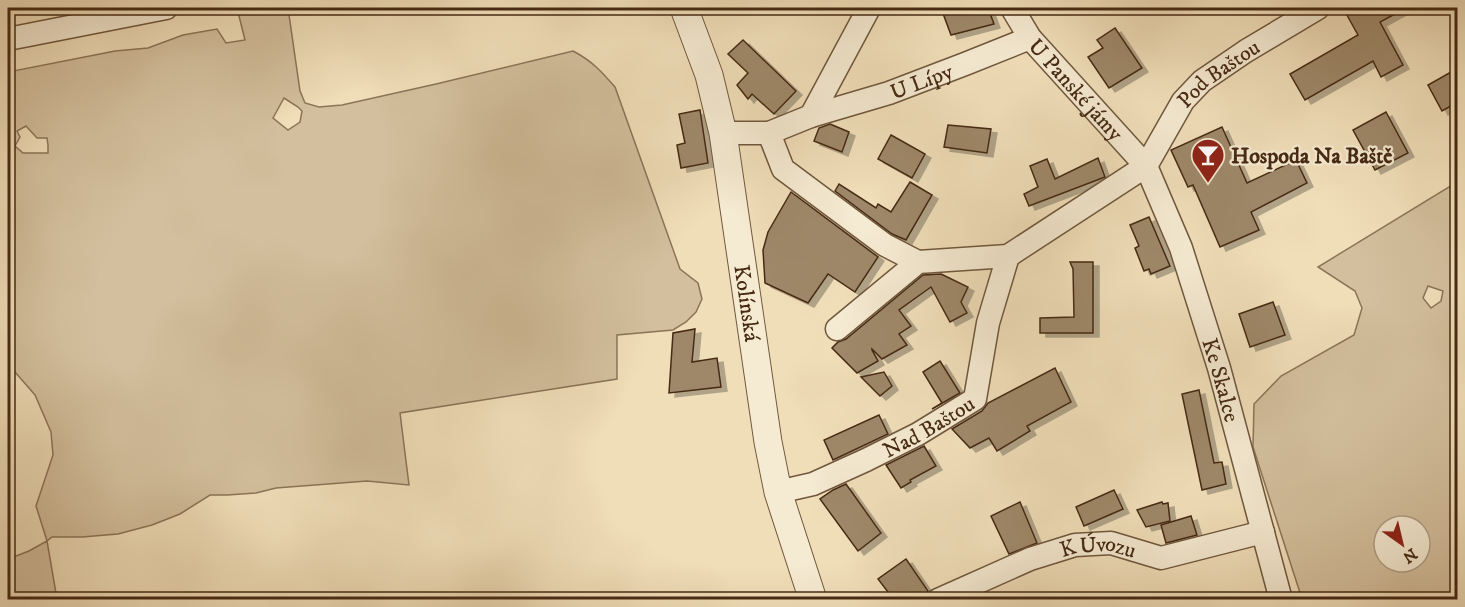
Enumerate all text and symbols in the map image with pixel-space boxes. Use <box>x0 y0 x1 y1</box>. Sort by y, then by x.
street label: U Panské jámy <box>1022 33 1129 147</box>
street label: Pod Baštou <box>1172 34 1265 114</box>
street label: U Lípy <box>887 58 957 106</box>
bar icon: Hospoda Na Baště <box>1190 137 1226 184</box>
place label: Hospoda Na Baště <box>1231 143 1392 170</box>
street label: Kolínská <box>727 263 765 344</box>
street label: Ke Skalce <box>1195 335 1245 425</box>
street label: Nad Baštou <box>879 391 980 464</box>
north arrow <box>1372 514 1432 574</box>
street label: K Úvozu <box>1057 530 1139 565</box>
text: N <box>1399 544 1421 568</box>

